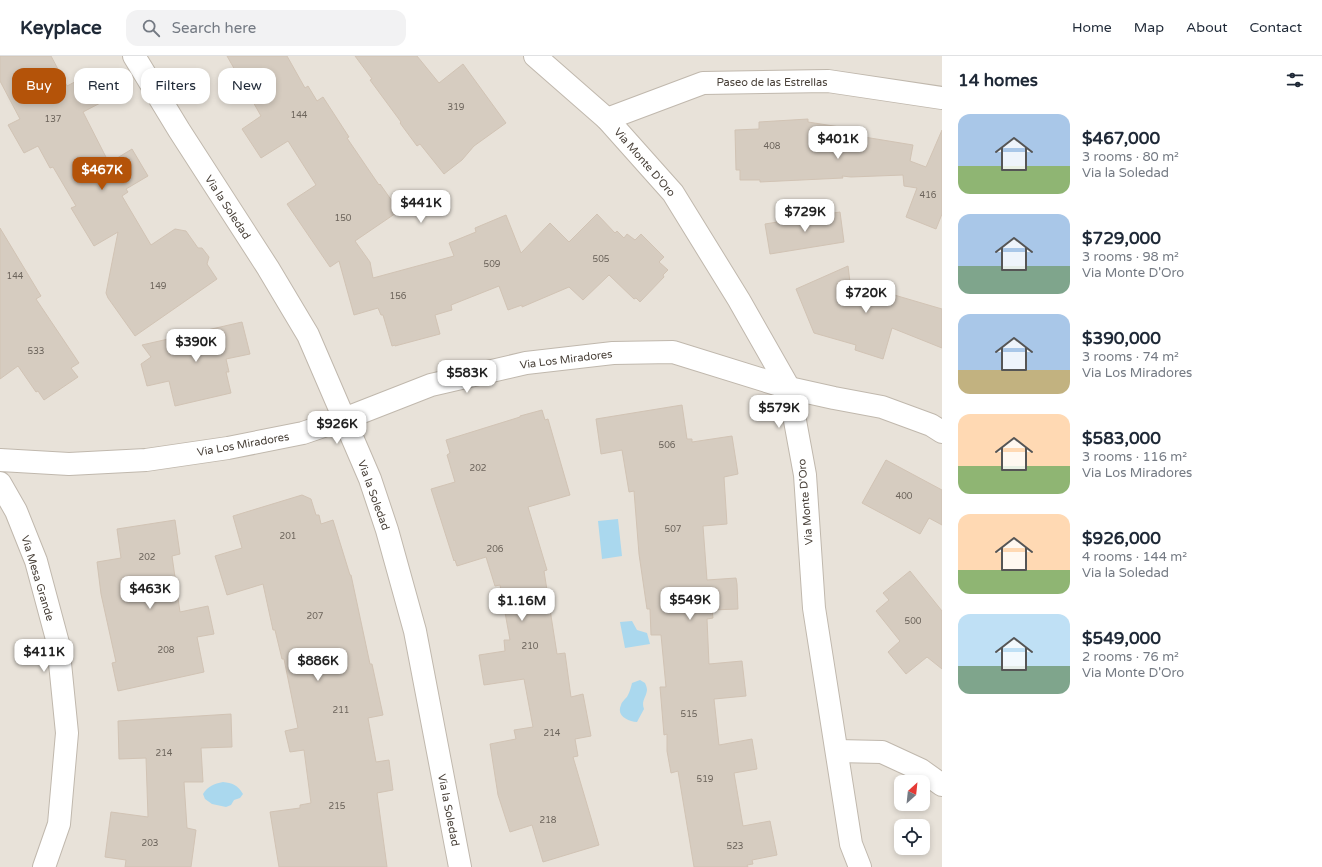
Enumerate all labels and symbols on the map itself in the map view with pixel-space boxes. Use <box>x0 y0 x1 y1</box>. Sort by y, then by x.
street label: Paseo de las Estrellas <box>716 76 828 89</box>
house number: 319 <box>448 102 465 113</box>
house number: 144 <box>291 110 308 121</box>
house number: 137 <box>45 114 62 125</box>
street label: Via Monte D'Oro <box>611 125 678 199</box>
pin: $401K <box>810 126 866 160</box>
house number: 408 <box>764 141 781 152</box>
pin: $467K <box>74 157 130 191</box>
street label: Via la Soledad <box>202 173 253 242</box>
pin: $441K <box>393 190 449 224</box>
house number: 416 <box>920 190 937 201</box>
pin: $729K <box>777 199 833 233</box>
house number: 150 <box>335 213 352 224</box>
house number: 505 <box>593 254 610 265</box>
house number: 509 <box>484 259 501 270</box>
house number: 144 <box>7 271 24 282</box>
pin: $720K <box>838 280 894 314</box>
house number: 149 <box>150 281 167 292</box>
house number: 156 <box>390 291 407 302</box>
pin: $390K <box>168 329 224 363</box>
house number: 533 <box>28 346 44 357</box>
street label: Via Los Miradores <box>519 347 613 372</box>
pin: $583K <box>439 360 495 394</box>
pin: $579K <box>751 395 807 429</box>
pin: $926K <box>309 411 365 445</box>
street label: Via Los Miradores <box>196 430 290 459</box>
house number: 506 <box>659 440 676 451</box>
street label: Via la Soledad <box>355 458 392 532</box>
street label: Via Monte D'Oro <box>795 458 816 546</box>
house number: 202 <box>470 463 486 474</box>
house number: 400 <box>896 491 913 502</box>
house number: 507 <box>665 524 682 535</box>
house number: 201 <box>280 531 296 542</box>
street label: Via Mesa Grande <box>18 534 57 623</box>
house number: 206 <box>487 544 504 555</box>
house number: 202 <box>139 552 155 563</box>
pin: $463K <box>122 576 178 610</box>
pin: $549K <box>662 587 718 621</box>
pin: $1.16M <box>489 588 555 622</box>
house number: 207 <box>307 611 324 622</box>
house number: 500 <box>905 616 922 627</box>
pin: $411K <box>16 639 72 673</box>
house number: 210 <box>522 641 539 652</box>
house number: 208 <box>158 645 175 656</box>
pin: $886K <box>290 648 346 682</box>
house number: 211 <box>333 705 349 716</box>
house number: 515 <box>681 709 698 720</box>
house number: 214 <box>544 728 561 739</box>
house number: 214 <box>156 748 173 759</box>
street label: Via la Soledad <box>435 773 462 847</box>
house number: 519 <box>697 774 714 785</box>
north arrow <box>894 775 930 811</box>
house number: 215 <box>329 801 346 812</box>
house number: 218 <box>540 815 557 826</box>
house number: 203 <box>142 838 158 849</box>
house number: 523 <box>727 841 743 852</box>

